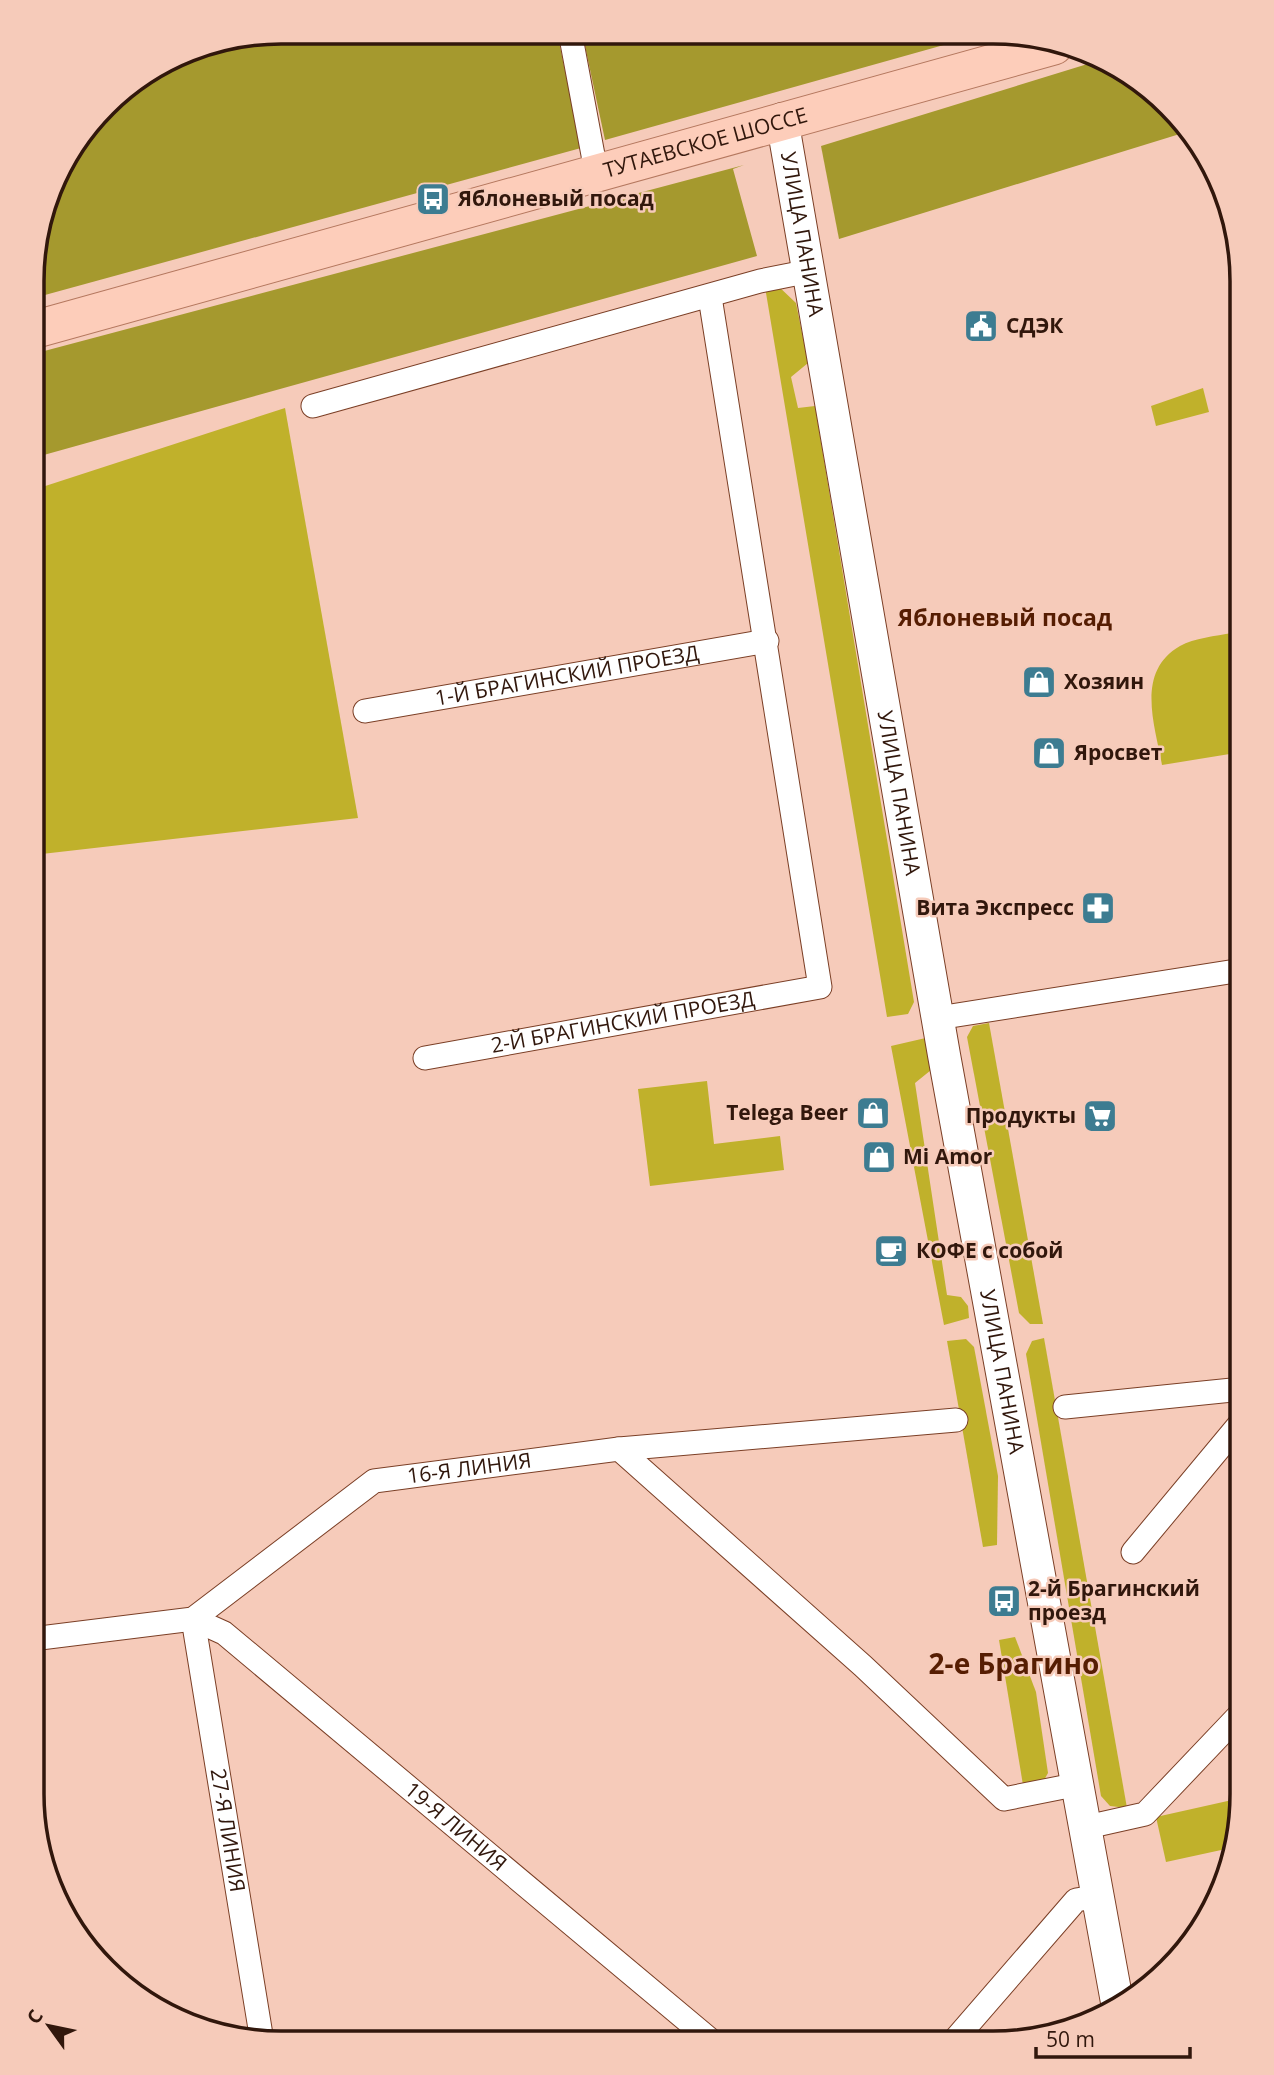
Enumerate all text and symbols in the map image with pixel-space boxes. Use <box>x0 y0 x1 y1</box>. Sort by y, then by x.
street label: ТУТАЕВСКОЕ ШОССЕ <box>600 100 810 184</box>
street label: УЛИЦА ПАНИНА <box>775 150 831 319</box>
bus stop icon: Яблоневый посад <box>414 180 452 218</box>
place label: Яблоневый посад <box>457 184 654 212</box>
public building icon: СДЭК <box>962 307 1000 345</box>
place label: СДЭК <box>1006 311 1064 339</box>
district label: Яблоневый посад <box>897 601 1112 633</box>
street label: 1-Й БРАГИНСКИЙ ПРОЕЗД <box>433 638 701 712</box>
shop icon: Хозяин <box>1020 663 1058 701</box>
place label: Хозяин <box>1064 667 1144 695</box>
street label: УЛИЦА ПАНИНА <box>872 708 928 878</box>
shop icon: Яросвет <box>1030 734 1068 772</box>
place label: Яросвет <box>1073 738 1163 766</box>
pharmacy icon: Вита Экспресс <box>1079 889 1117 927</box>
place label: Вита Экспресс <box>916 893 1074 921</box>
street label: 2-Й БРАГИНСКИЙ ПРОЕЗД <box>489 984 757 1059</box>
shop icon: Telega Beer <box>854 1094 892 1132</box>
supermarket icon: Продукты <box>1081 1097 1119 1135</box>
place label: Telega Beer <box>726 1098 848 1126</box>
place label: Продукты <box>966 1101 1076 1129</box>
shop icon: Mi Amor <box>860 1138 898 1176</box>
place label: Mi Amor <box>903 1142 993 1170</box>
cafe icon: КОФЕ с собой <box>872 1232 910 1270</box>
place label: КОФЕ с собой <box>916 1236 1063 1264</box>
street label: УЛИЦА ПАНИНА <box>974 1287 1032 1457</box>
street label: 16-Я ЛИНИЯ <box>405 1446 533 1490</box>
place label: 2-й Брагинский проезд <box>1028 1574 1200 1626</box>
bus stop icon: 2-й Брагинский проезд <box>985 1582 1023 1620</box>
district label: 2-е Брагино <box>929 1644 1099 1682</box>
street label: 27-Я ЛИНИЯ <box>205 1766 252 1894</box>
street label: 19-Я ЛИНИЯ <box>399 1775 513 1877</box>
north arrow <box>14 1991 84 2061</box>
text: С <box>21 2005 49 2029</box>
scale bar <box>1036 2016 1190 2060</box>
text: 50 m <box>1046 2025 1095 2053</box>

